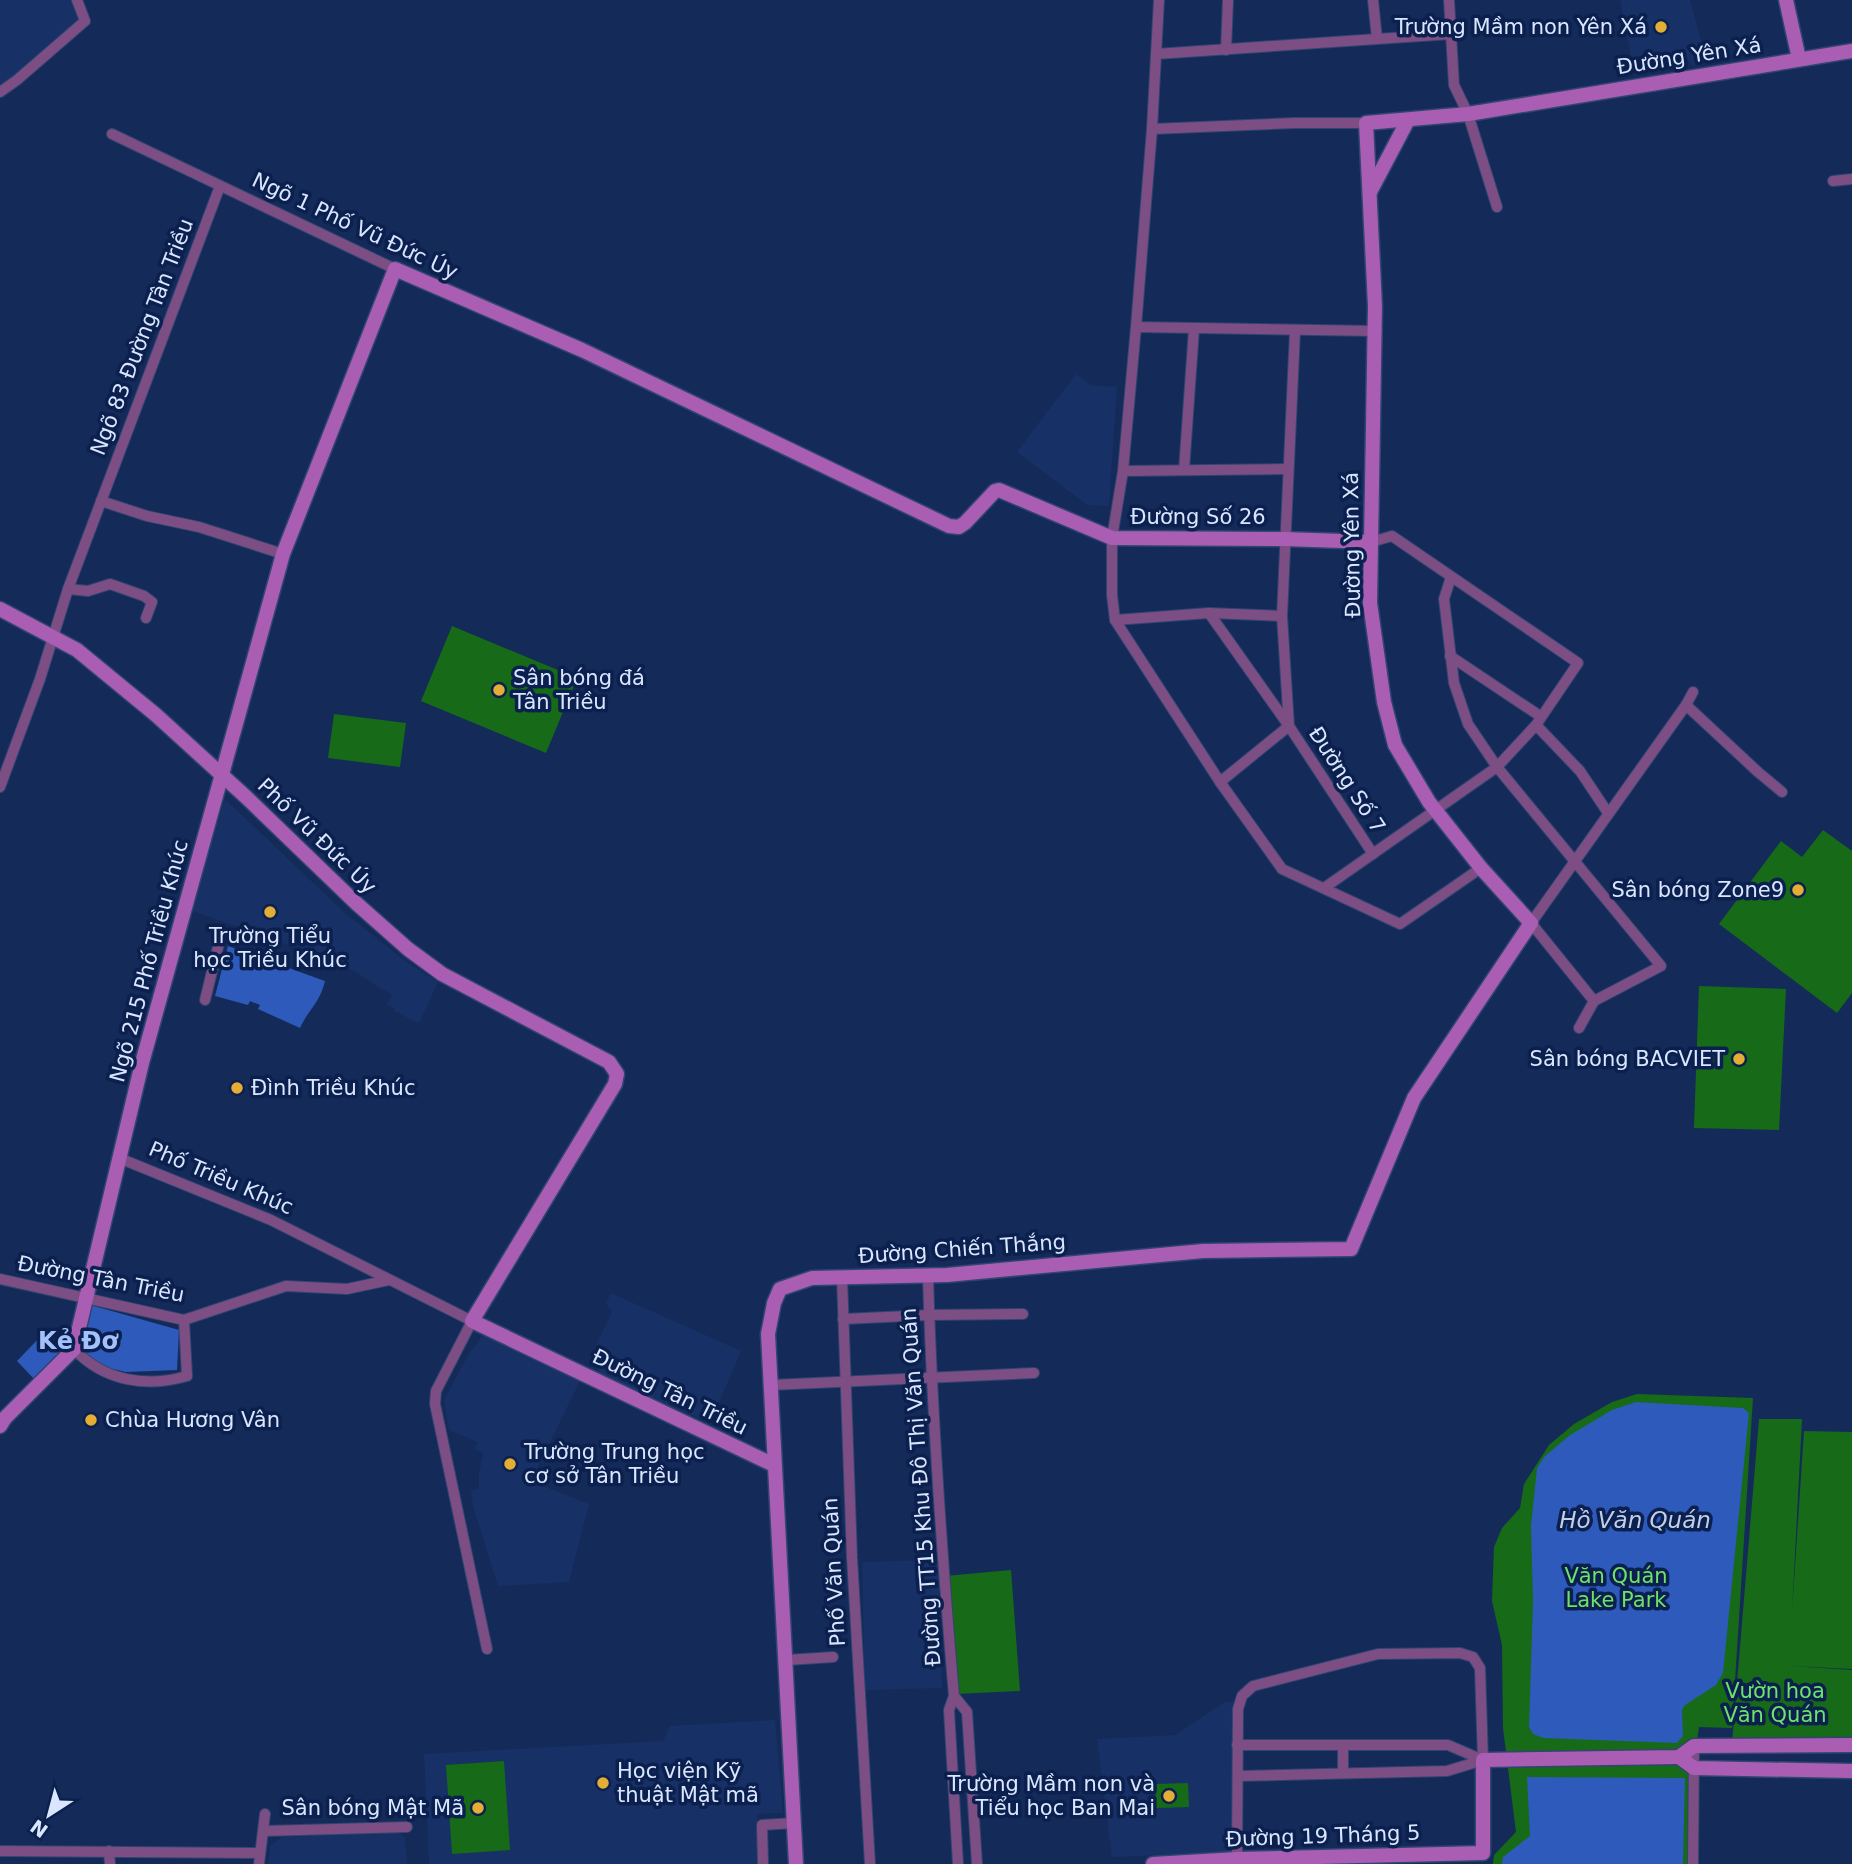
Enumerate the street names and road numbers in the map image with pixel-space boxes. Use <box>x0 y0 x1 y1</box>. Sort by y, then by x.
street label: Đường Yên Xá <box>1615 33 1763 79</box>
street label: Ngõ 1 Phố Vũ Đức Úy <box>248 167 462 284</box>
street label: Ngõ 83 Đường Tân Triều <box>86 215 198 459</box>
street label: Đường Yên Xá <box>1339 472 1365 618</box>
street label: Đường Số 26 <box>1130 505 1266 529</box>
street label: Đường Số 7 <box>1304 722 1390 838</box>
street label: Phố Vũ Đức Úy <box>253 773 382 899</box>
street label: Ngõ 215 Phố Triều Khúc <box>105 837 193 1085</box>
street label: Phố Triều Khúc <box>145 1137 297 1219</box>
street label: Đường Chiến Thắng <box>857 1230 1067 1268</box>
street label: Đường Tân Triều <box>16 1251 186 1307</box>
street label: Đường TT15 Khu Đô Thị Văn Quán <box>897 1307 945 1667</box>
street label: Đường Tân Triều <box>589 1344 751 1440</box>
street label: Phố Văn Quán <box>818 1497 850 1647</box>
street label: Đường 19 Tháng 5 <box>1225 1821 1421 1851</box>

